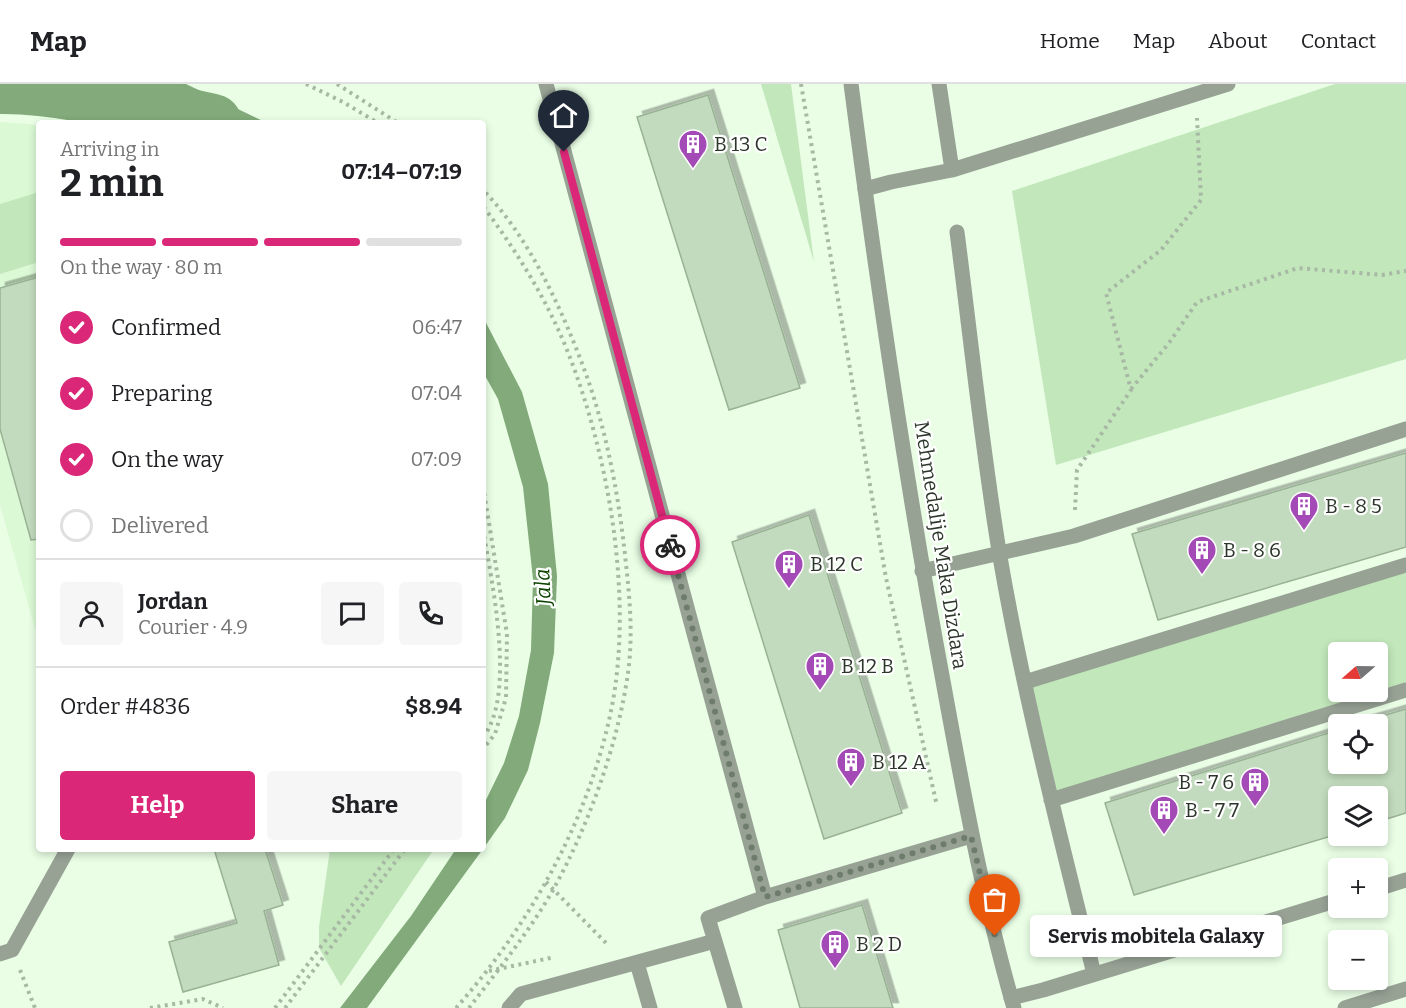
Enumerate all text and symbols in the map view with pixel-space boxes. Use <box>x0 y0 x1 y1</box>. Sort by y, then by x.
text: Map <box>30 25 87 58</box>
text: Home <box>1040 28 1100 54</box>
text: Map <box>1133 28 1175 54</box>
text: About <box>1208 28 1268 54</box>
text: Contact <box>1301 28 1376 54</box>
pin <box>538 90 589 152</box>
icon: home <box>547 99 580 132</box>
building icon: B 13 C <box>677 128 709 170</box>
place label: B 13 C <box>714 132 767 156</box>
text: Arriving in <box>60 137 159 161</box>
text: 07:14–07:19 <box>341 158 462 185</box>
text: 2 min <box>60 160 164 206</box>
text: On the way · 80 m <box>60 255 222 279</box>
icon: check <box>60 311 93 344</box>
text: Confirmed <box>111 314 221 341</box>
text: 06:47 <box>412 315 462 339</box>
icon: check <box>60 377 93 410</box>
text: Preparing <box>111 380 213 407</box>
text: 07:04 <box>410 381 462 405</box>
street label: Mehmedalije Maka Dizdara <box>909 419 972 671</box>
icon: check <box>60 443 93 476</box>
text: On the way <box>111 446 223 473</box>
text: 07:09 <box>410 447 462 471</box>
building icon: B - 8 5 <box>1288 490 1320 532</box>
place label: B - 8 5 <box>1325 494 1382 518</box>
text: Delivered <box>111 512 209 539</box>
courier <box>640 515 700 575</box>
icon: bike <box>654 529 687 562</box>
building icon: B - 8 6 <box>1186 534 1218 576</box>
place label: B - 8 6 <box>1223 538 1281 562</box>
building icon: B 12 C <box>773 548 805 590</box>
place label: B 12 C <box>810 552 863 576</box>
water label: Jala <box>529 568 557 608</box>
button: person <box>60 582 123 645</box>
button: chat <box>321 582 384 645</box>
button: phone <box>399 582 462 645</box>
text: Jordan <box>138 588 208 615</box>
text: Courier · 4.9 <box>138 615 248 639</box>
north arrow <box>1328 642 1388 702</box>
map controls <box>1328 642 1388 990</box>
building icon: B 12 B <box>804 650 836 692</box>
place label: B 12 B <box>841 654 894 678</box>
text: Order #4836 <box>60 693 190 720</box>
text: $8.94 <box>405 693 462 720</box>
button: locate <box>1328 714 1388 774</box>
building icon: B 12 A <box>835 746 867 788</box>
place label: B 12 A <box>872 750 927 774</box>
building icon: B - 7 6 <box>1239 766 1271 808</box>
place label: B - 7 6 <box>1178 770 1234 794</box>
button: Help <box>60 771 255 840</box>
button: Share <box>267 771 462 840</box>
button: layers <box>1328 786 1388 846</box>
building icon: B - 7 7 <box>1148 794 1180 836</box>
place label: B - 7 7 <box>1185 798 1239 822</box>
button: + <box>1328 858 1388 918</box>
pin <box>969 874 1020 936</box>
icon: bag <box>978 883 1011 916</box>
callout: Servis mobitela Galaxy <box>1031 915 1283 957</box>
text: Servis mobitela Galaxy <box>1048 924 1264 948</box>
building icon: B 2 D <box>819 928 851 970</box>
button: − <box>1328 930 1388 990</box>
place label: B 2 D <box>856 932 902 956</box>

